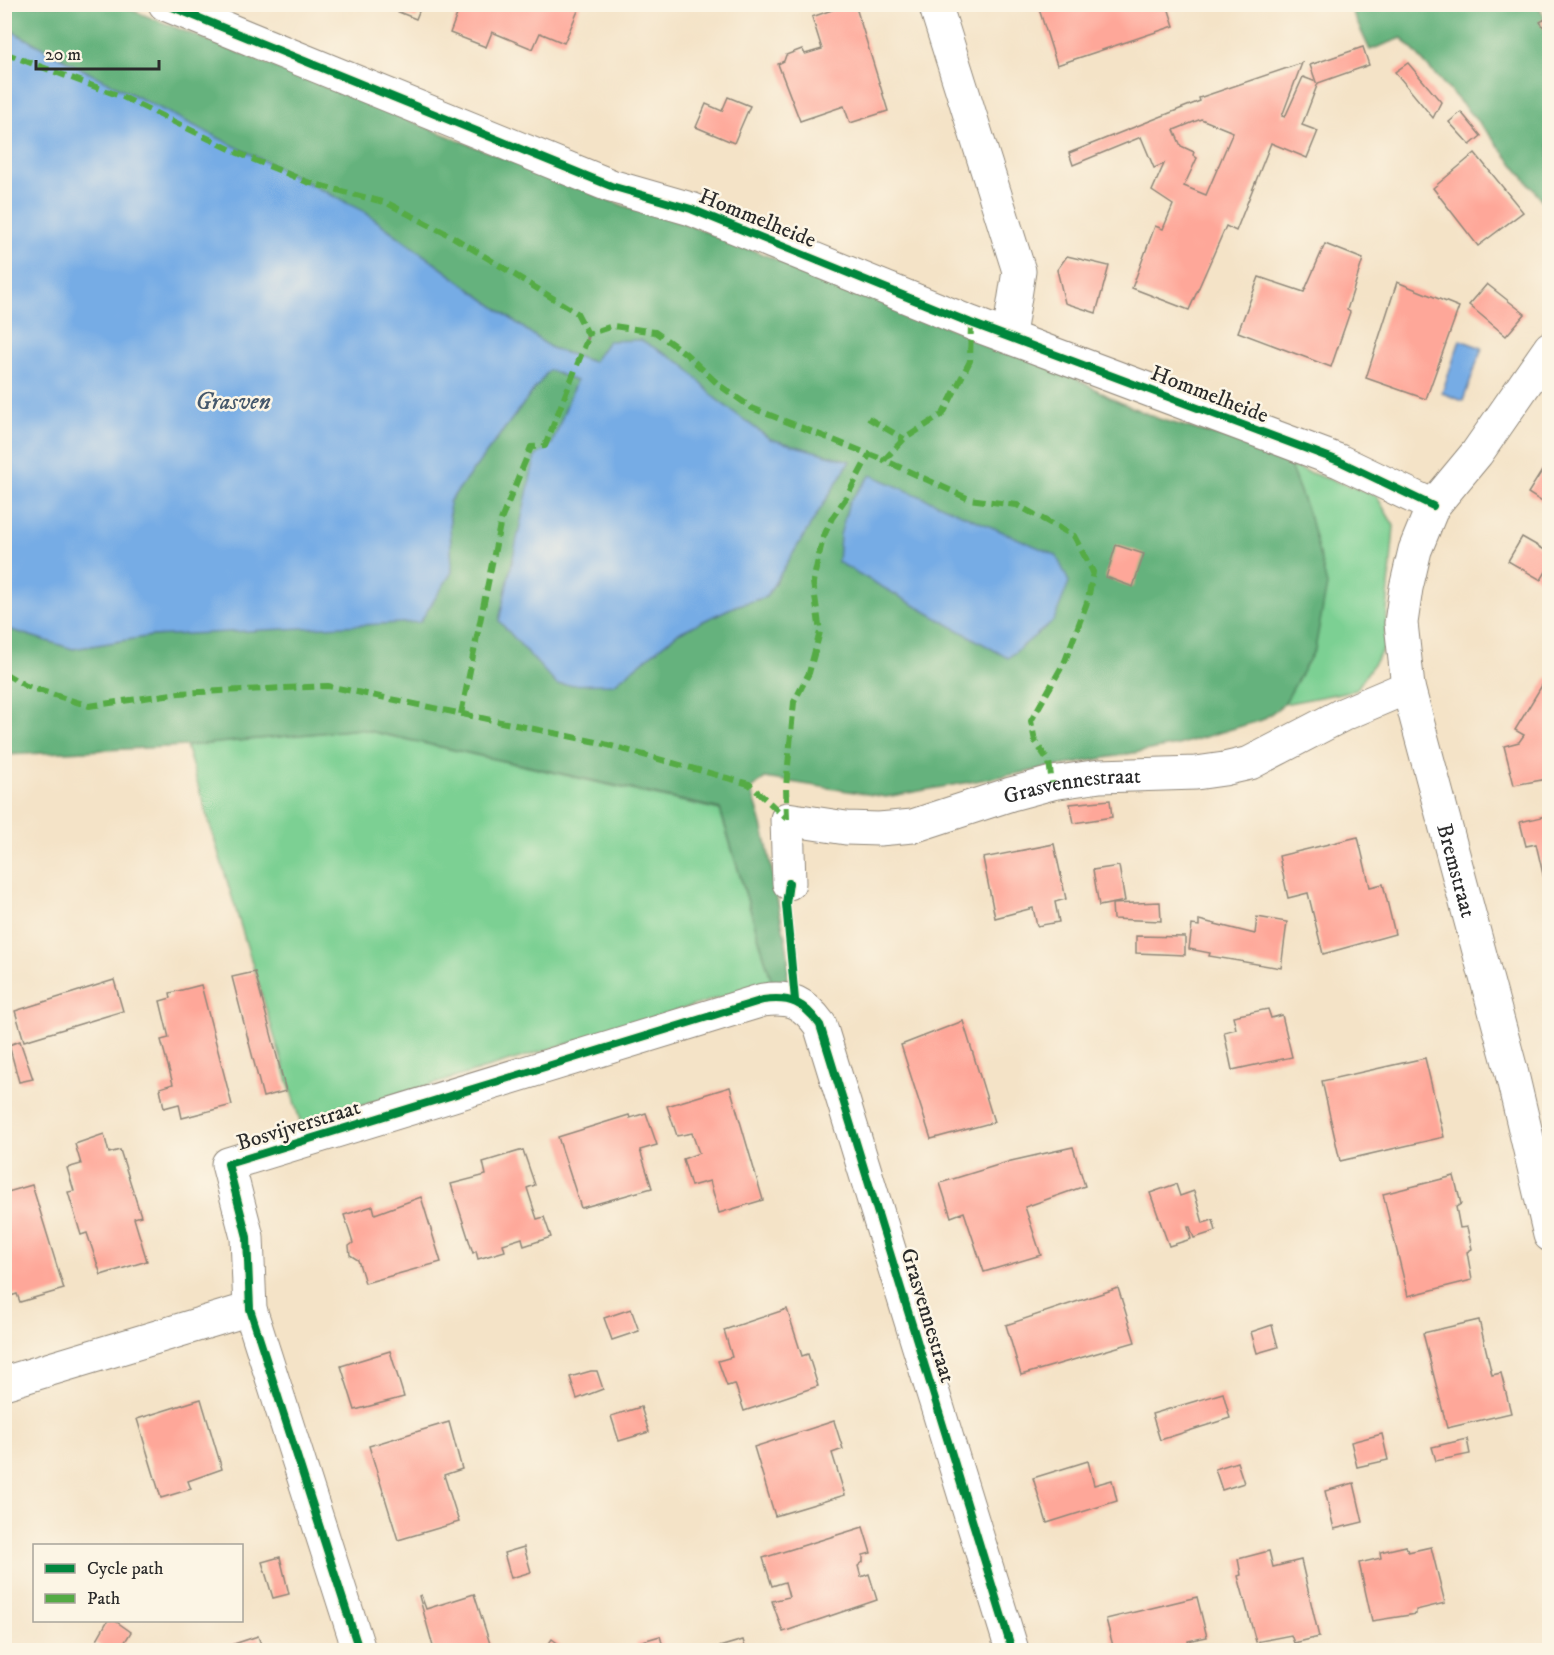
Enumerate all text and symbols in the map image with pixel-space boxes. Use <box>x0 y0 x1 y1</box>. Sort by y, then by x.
scale bar <box>36 33 159 71</box>
text: 20 m <box>45 44 81 66</box>
street label: Hommelheide <box>695 183 820 254</box>
street label: Hommelheide <box>1147 360 1272 429</box>
water label: Grasven <box>195 387 271 417</box>
street label: Grasvennestraat <box>1000 763 1141 810</box>
street label: Bremstraat <box>1430 821 1481 921</box>
street label: Bosvijverstraat <box>233 1094 364 1157</box>
street label: Grasvennestraat <box>894 1245 961 1386</box>
legend <box>33 1544 243 1622</box>
text: Cycle path <box>87 1558 164 1580</box>
text: Path <box>87 1588 121 1610</box>

